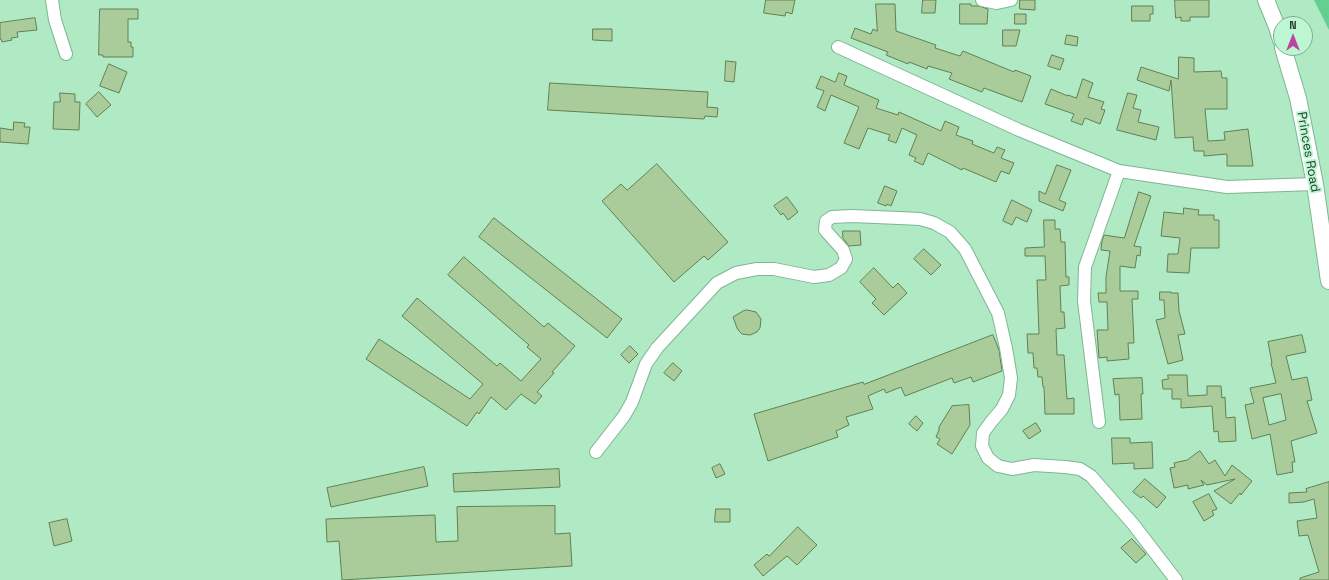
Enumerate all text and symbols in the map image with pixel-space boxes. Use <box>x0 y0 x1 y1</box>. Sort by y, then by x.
north arrow <box>1273 16 1313 56</box>
text: N <box>1289 18 1297 32</box>
street label: Princes Road <box>1293 111 1323 193</box>

